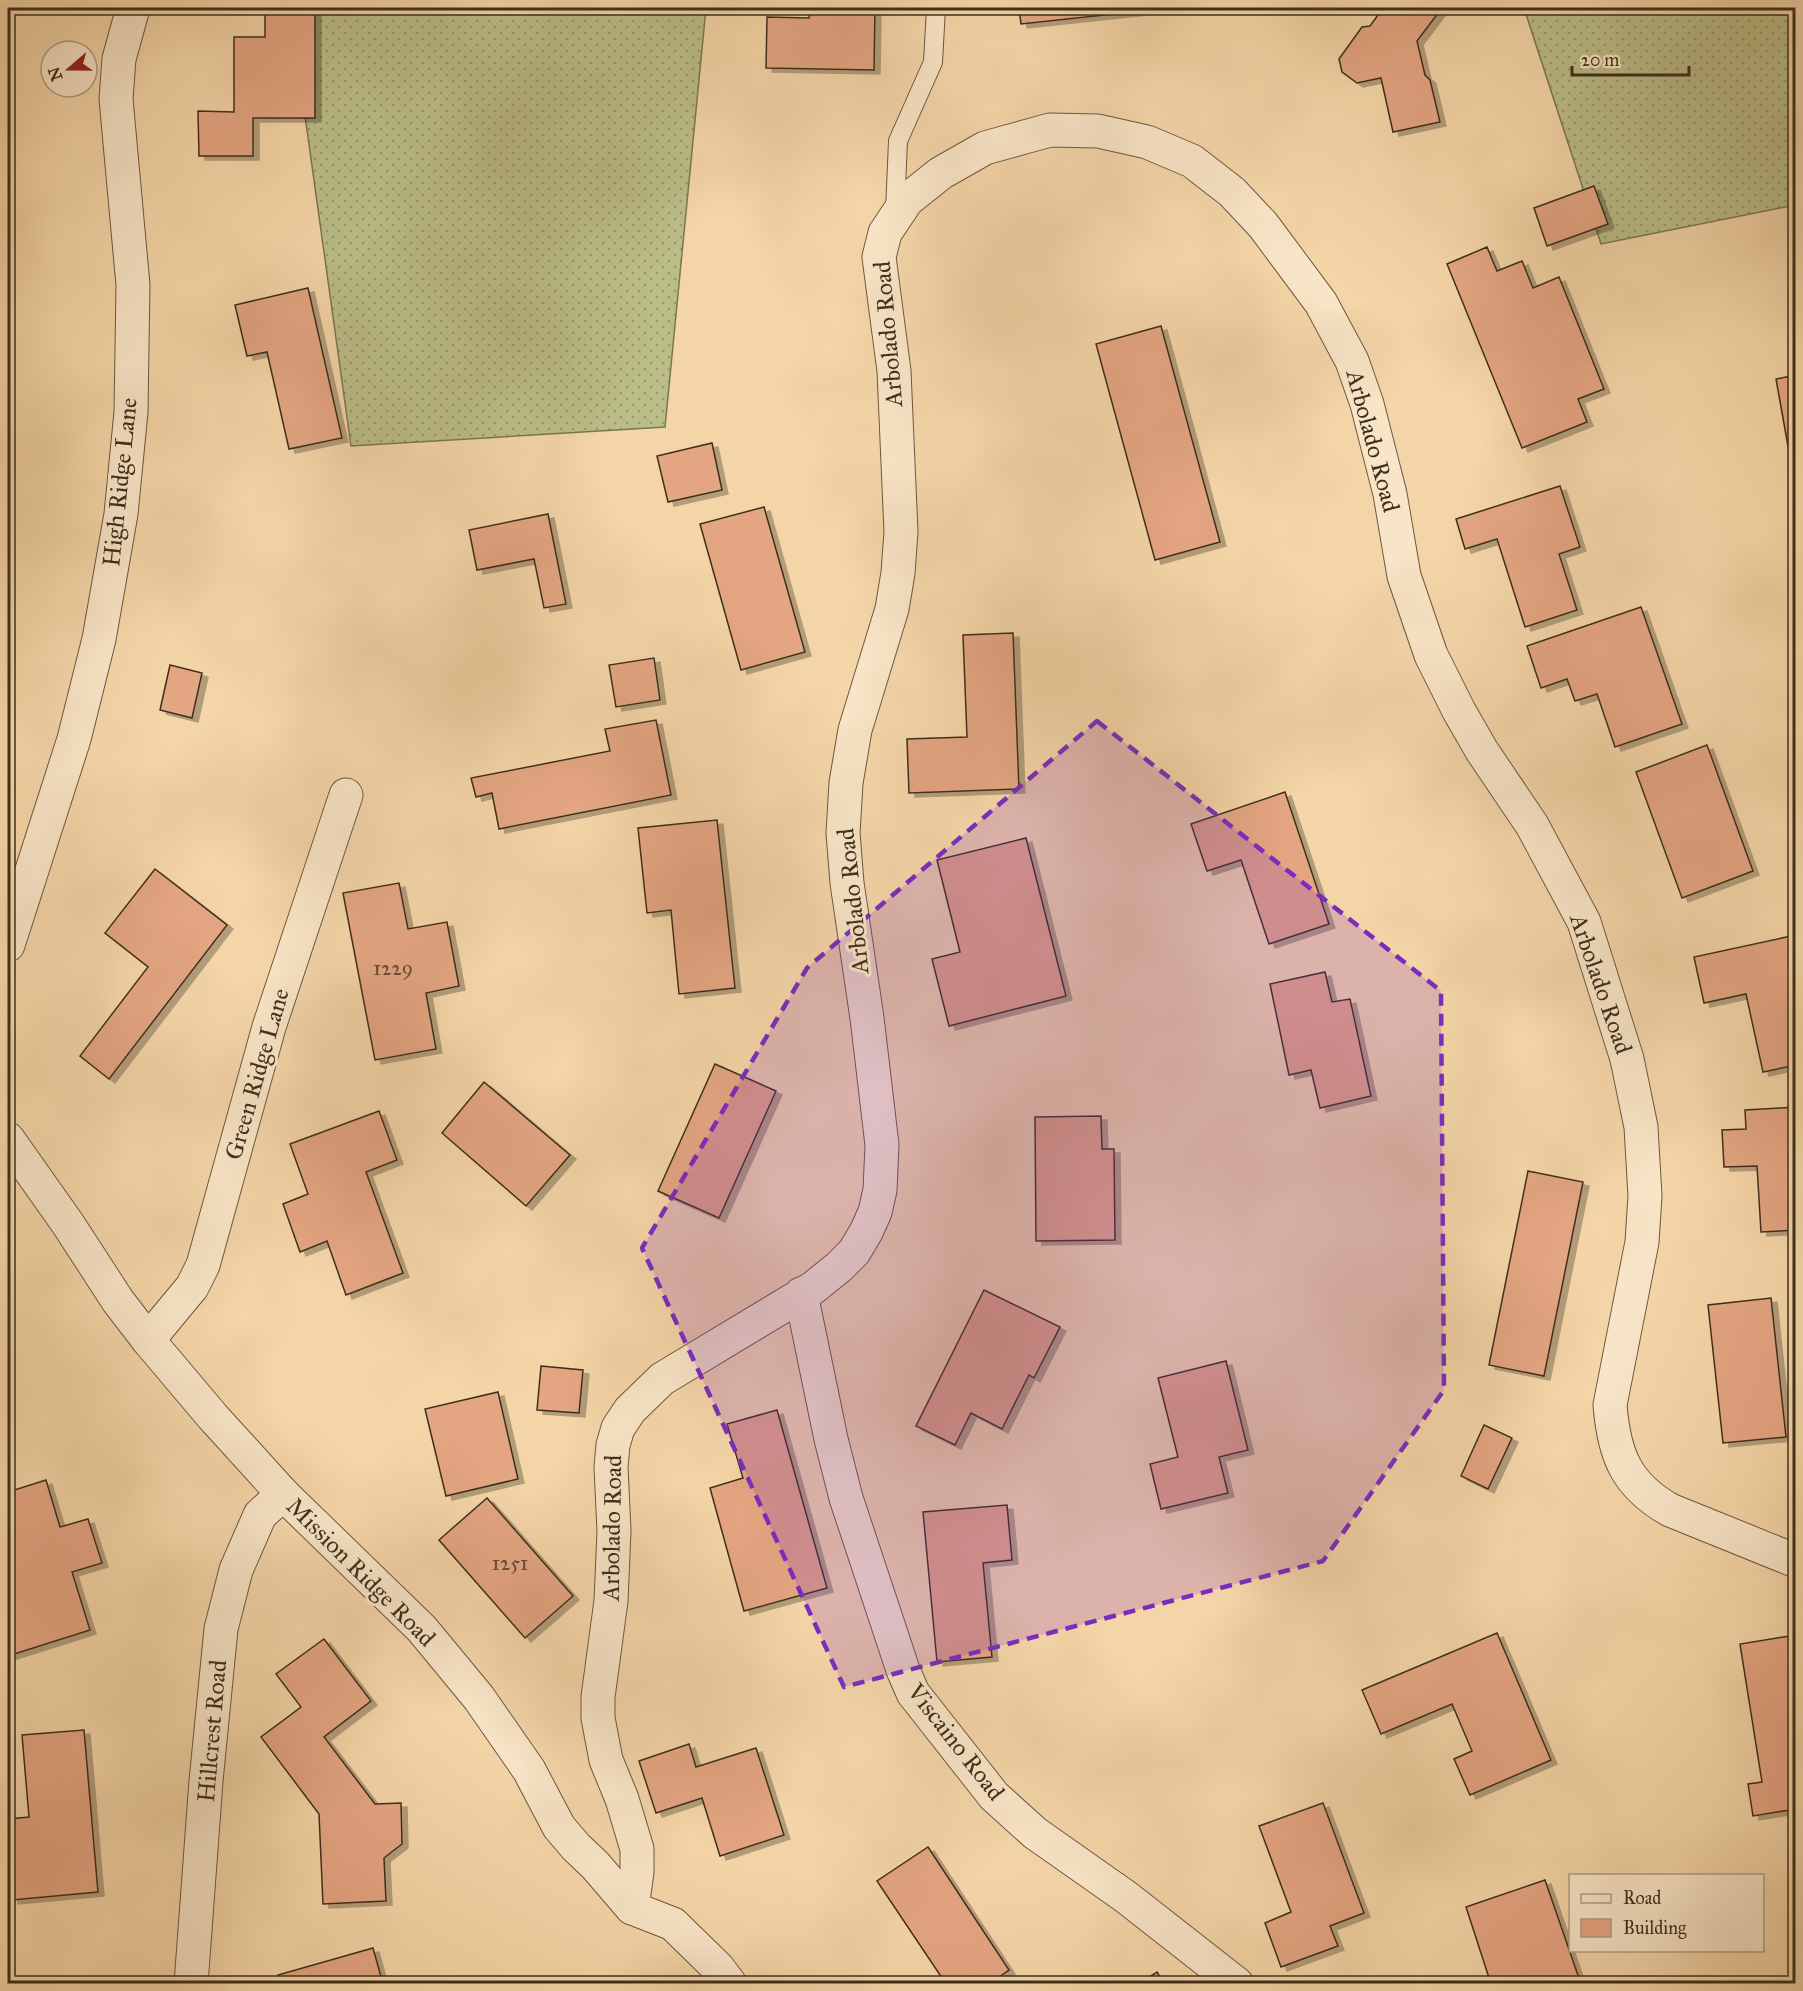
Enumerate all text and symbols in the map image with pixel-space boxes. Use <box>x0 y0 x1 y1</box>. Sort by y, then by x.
north arrow <box>39 39 99 99</box>
scale bar <box>1572 39 1689 77</box>
text: 20 m <box>1581 49 1619 71</box>
text: N <box>44 64 67 84</box>
street label: Arbolado Road <box>867 260 909 409</box>
street label: Arbolado Road <box>1339 366 1406 516</box>
street label: High Ridge Lane <box>96 396 144 568</box>
street label: Arbolado Road <box>830 827 876 976</box>
street label: Arbolado Road <box>1563 909 1639 1058</box>
house number: 1229 <box>373 955 413 981</box>
street label: Green Ridge Lane <box>218 985 296 1163</box>
street label: Arbolado Road <box>596 1455 628 1602</box>
street label: Mission Ridge Road <box>280 1491 442 1653</box>
house number: 1251 <box>492 1550 528 1576</box>
street label: Hillcrest Road <box>191 1659 233 1803</box>
street label: Viscaino Road <box>900 1677 1011 1807</box>
legend <box>1569 1874 1764 1952</box>
text: Road <box>1623 1887 1661 1909</box>
text: Building <box>1623 1917 1687 1940</box>

